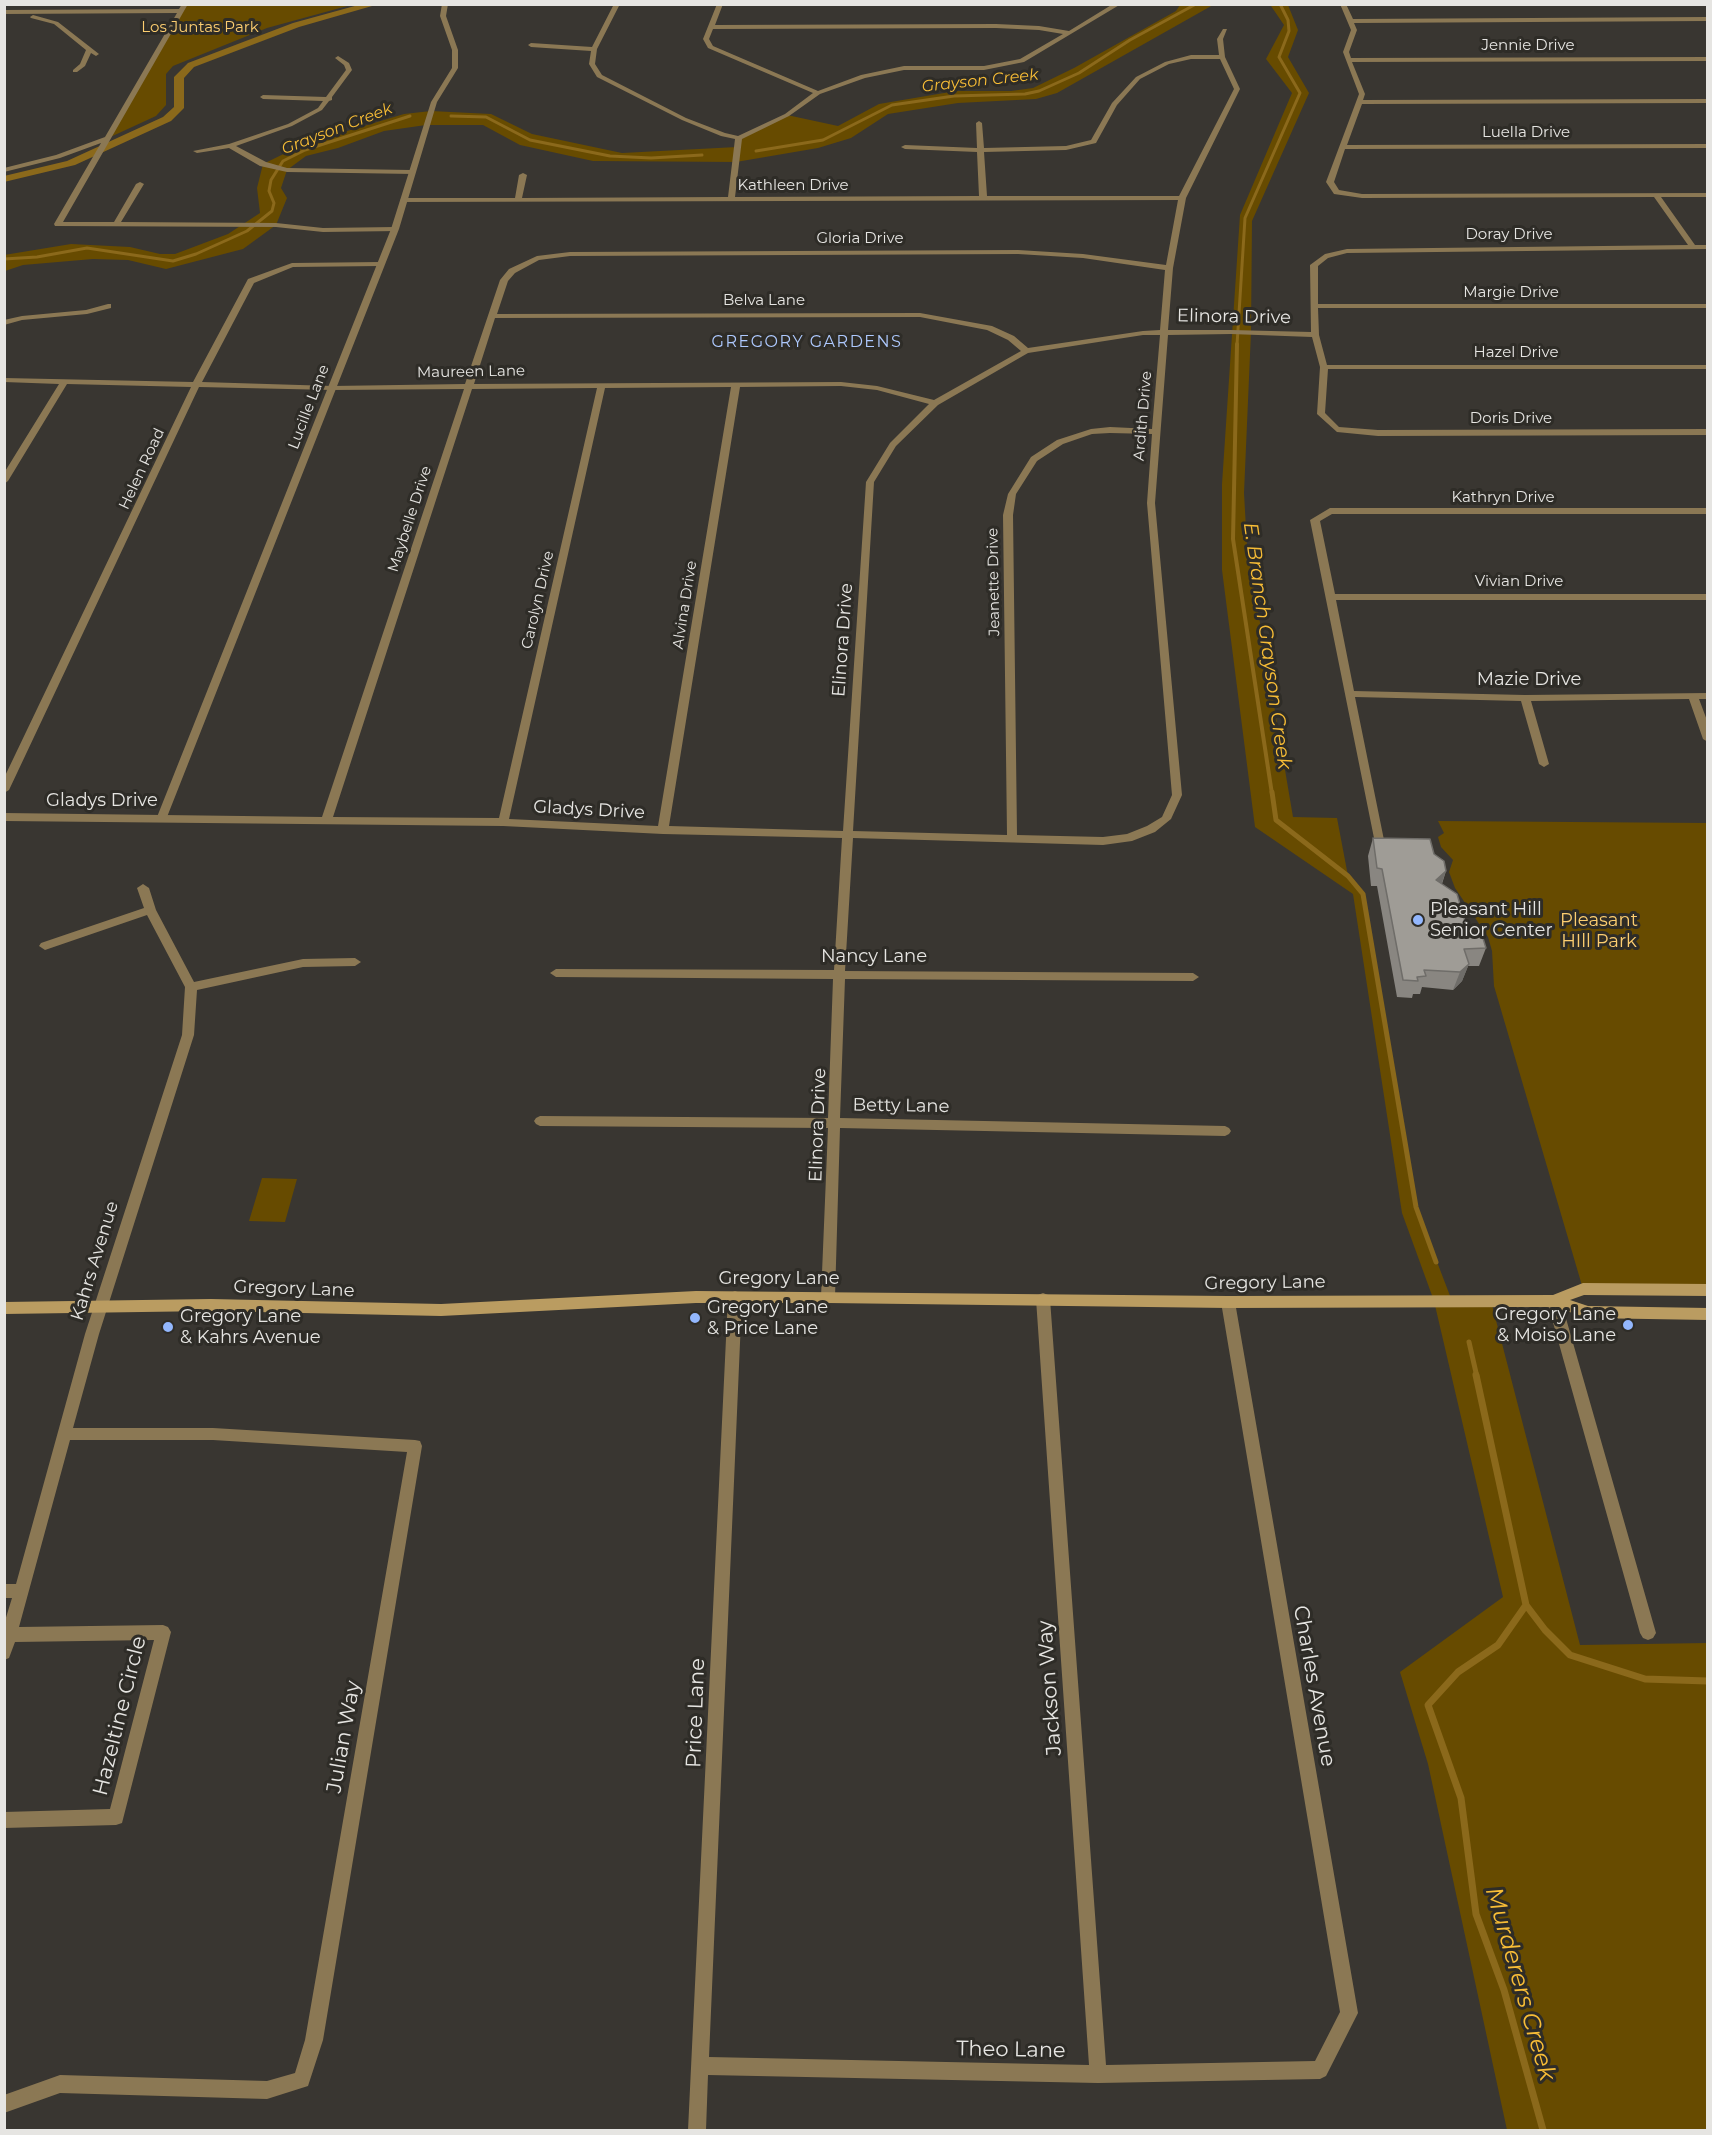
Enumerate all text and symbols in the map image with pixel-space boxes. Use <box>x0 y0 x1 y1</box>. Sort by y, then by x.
park label: Los Juntas Park <box>141 19 259 37</box>
street label: Jennie Drive <box>1481 37 1575 55</box>
water label: Grayson Creek <box>921 65 1039 97</box>
water label: Grayson Creek <box>279 99 395 159</box>
street label: Luella Drive <box>1482 124 1570 142</box>
street label: Kathleen Drive <box>737 177 849 195</box>
street label: Doray Drive <box>1465 226 1553 244</box>
street label: Gloria Drive <box>816 230 904 248</box>
street label: Margie Drive <box>1463 284 1559 302</box>
street label: Belva Lane <box>723 292 805 310</box>
street label: Elinora Drive <box>1177 305 1291 329</box>
district label: GREGORY GARDENS <box>712 332 902 352</box>
street label: Hazel Drive <box>1474 344 1558 362</box>
street label: Lucille Lane <box>285 362 333 452</box>
street label: Maureen Lane <box>417 362 525 382</box>
street label: Ardith Drive <box>1130 370 1156 462</box>
street label: Doris Drive <box>1470 410 1552 428</box>
street label: Helen Road <box>115 425 169 513</box>
street label: Maybelle Drive <box>384 464 436 574</box>
street label: Kathryn Drive <box>1452 489 1554 507</box>
water label: E. Branch Grayson Creek <box>1238 521 1296 771</box>
street label: Jeanette Drive <box>984 528 1004 636</box>
street label: Carolyn Drive <box>518 549 558 651</box>
street label: Alvina Drive <box>669 560 701 650</box>
street label: Vivian Drive <box>1475 573 1563 591</box>
street label: Elinora Drive <box>828 582 858 698</box>
street label: Mazie Drive <box>1477 669 1581 691</box>
street label: Gladys Drive <box>46 790 158 812</box>
street label: Gladys Drive <box>533 796 645 824</box>
place label: Pleasant Hill Senior Center <box>1430 899 1553 942</box>
park label: Pleasant HIll Park <box>1560 910 1638 952</box>
marker: Pleasant Hill Senior Center <box>1411 913 1425 927</box>
street label: Nancy Lane <box>821 946 927 968</box>
street label: Elinora Drive <box>805 1068 831 1182</box>
street label: Betty Lane <box>852 1094 950 1118</box>
street label: Kahrs Avenue <box>67 1199 123 1323</box>
street label: Gregory Lane <box>718 1268 840 1290</box>
street label: Gregory Lane <box>1204 1271 1326 1295</box>
street label: Gregory Lane <box>233 1276 355 1302</box>
place label: Gregory Lane & Price Lane <box>707 1297 828 1340</box>
place label: Gregory Lane & Moiso Lane <box>1495 1304 1616 1346</box>
place label: Gregory Lane & Kahrs Avenue <box>180 1306 321 1348</box>
marker: Gregory Lane & Price Lane <box>688 1311 702 1325</box>
marker: Gregory Lane & Moiso Lane <box>1621 1318 1635 1332</box>
marker: Gregory Lane & Kahrs Avenue <box>161 1320 175 1334</box>
street label: Charles Avenue <box>1287 1604 1341 1768</box>
street label: Jackson Way <box>1033 1620 1067 1756</box>
street label: Hazeltine Circle <box>88 1634 152 1798</box>
street label: Price Lane <box>681 1658 711 1768</box>
street label: Julian Way <box>322 1679 366 1795</box>
water label: Murderers Creek <box>1479 1884 1561 2084</box>
street label: Theo Lane <box>956 2036 1066 2064</box>

